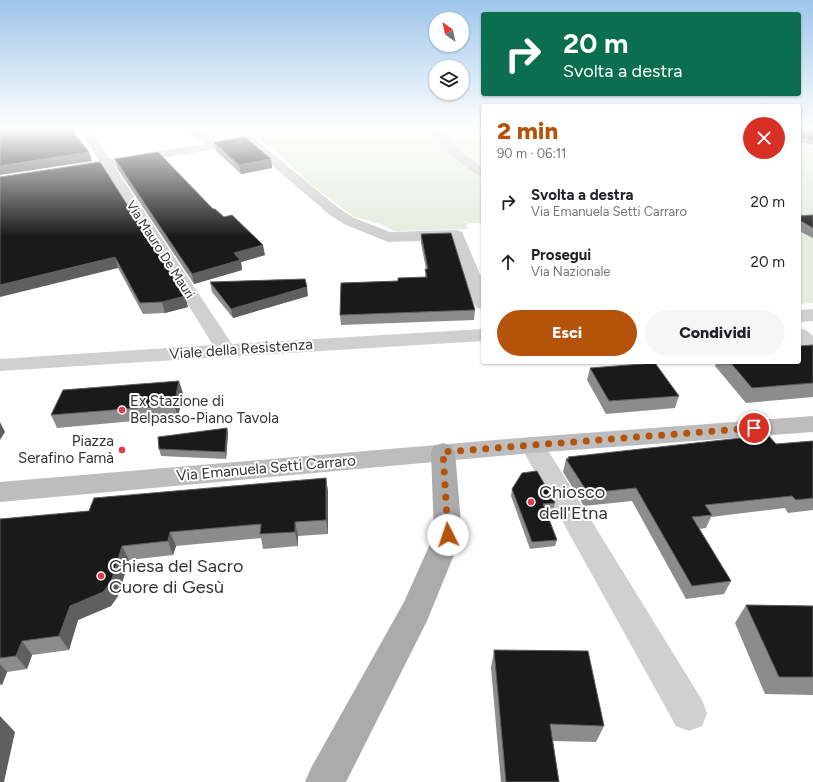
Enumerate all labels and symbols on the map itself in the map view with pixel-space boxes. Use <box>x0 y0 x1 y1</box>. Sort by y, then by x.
north arrow <box>429 12 469 52</box>
street label: Via Mauro De Mauri <box>123 198 198 301</box>
street label: Viale della Resistenza <box>169 335 313 363</box>
place label: Ex Stazione di Belpasso-Piano Tavola <box>130 392 279 427</box>
marker: Ex Stazione di Belpasso-Piano Tavola <box>117 405 127 415</box>
pin <box>737 411 771 445</box>
place label: Piazza Serafino Famà <box>18 432 114 467</box>
marker: Piazza Serafino Famà <box>117 445 127 455</box>
street label: Via Emanuela Setti Carraro <box>176 451 357 485</box>
place label: Chiosco dell'Etna <box>539 481 608 524</box>
marker: Chiosco dell'Etna <box>526 497 536 507</box>
position arrow <box>427 514 469 556</box>
place label: Chiesa del Sacro Cuore di Gesù <box>109 555 243 598</box>
marker: Chiesa del Sacro Cuore di Gesù <box>96 571 106 581</box>

